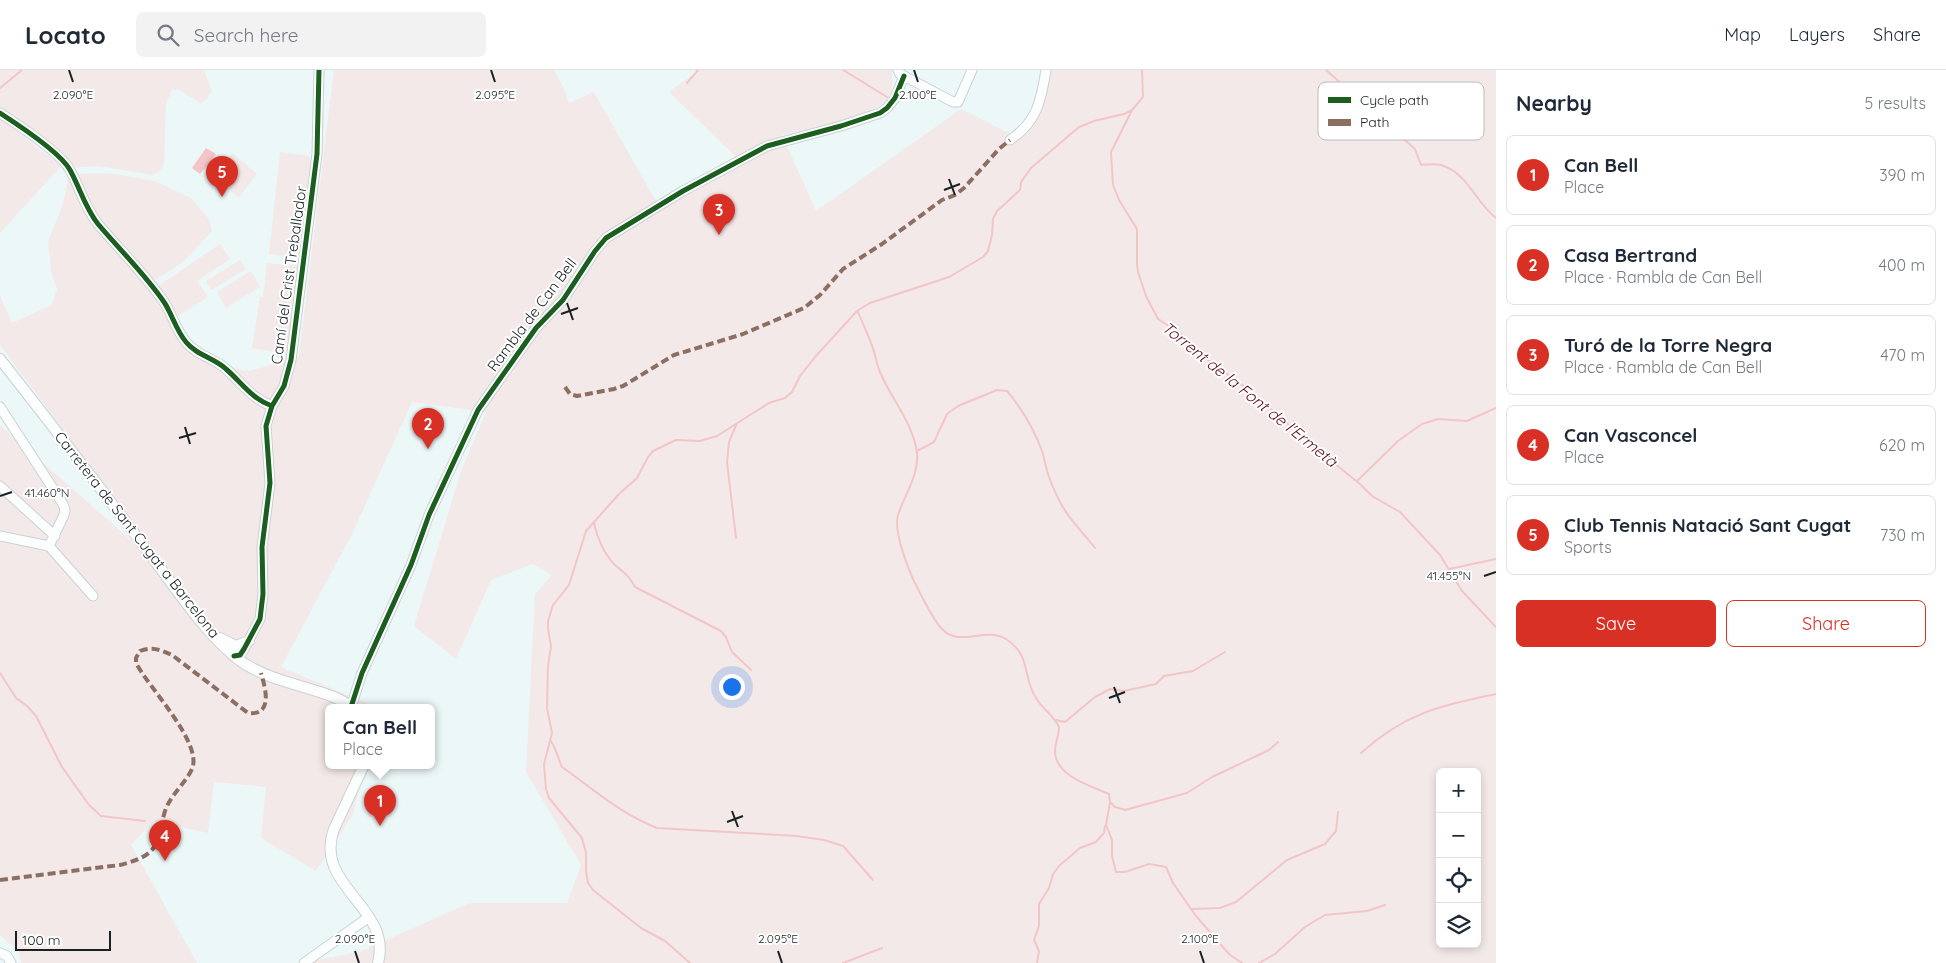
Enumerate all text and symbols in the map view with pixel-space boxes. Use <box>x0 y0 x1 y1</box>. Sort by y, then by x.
search box <box>136 12 486 57</box>
text: Locato <box>25 20 106 50</box>
icon: search <box>154 21 182 49</box>
text: Search here <box>194 23 299 47</box>
text: Map <box>1724 23 1761 46</box>
text: Layers <box>1789 23 1845 46</box>
text: Share <box>1873 23 1921 46</box>
legend <box>1318 82 1484 140</box>
text: 2.090°E <box>53 87 93 102</box>
text: 2.095°E <box>475 87 515 102</box>
text: 2.100°E <box>899 87 937 102</box>
text: Nearby <box>1516 90 1592 116</box>
text: Cycle path <box>1360 91 1429 109</box>
text: 5 results <box>1865 93 1926 113</box>
text: Path <box>1360 113 1389 131</box>
text: Can Bell <box>1564 153 1638 177</box>
pin: 5 <box>206 156 238 197</box>
text: 1 <box>1530 165 1536 185</box>
text: 390 m <box>1879 165 1925 185</box>
text: Place <box>1564 177 1604 197</box>
street label: Camí del Crist Treballador <box>267 184 310 365</box>
pin: 3 <box>703 194 735 235</box>
text: Casa Bertrand <box>1564 243 1697 267</box>
street label: Rambla de Can Bell <box>483 254 580 375</box>
text: 2 <box>1528 255 1538 275</box>
text: 400 m <box>1879 255 1925 275</box>
text: Place · Rambla de Can Bell <box>1564 267 1762 287</box>
water label: Torrent de la Font de l'Ermetà <box>1158 317 1343 472</box>
text: Turó de la Torre Negra <box>1564 333 1772 357</box>
text: 3 <box>1529 345 1537 365</box>
text: 470 m <box>1880 345 1925 365</box>
text: Place · Rambla de Can Bell <box>1564 357 1762 377</box>
pin: 2 <box>412 408 444 449</box>
text: Can Vasconcel <box>1564 423 1698 447</box>
street label: Carretera de Sant Cugat a Barcelona <box>51 427 224 642</box>
text: 4 <box>1528 435 1538 455</box>
text: 620 m <box>1879 435 1925 455</box>
text: Place <box>1564 447 1604 467</box>
text: 41.460°N <box>24 485 70 500</box>
text: Club Tennis Natació Sant Cugat <box>1564 513 1851 537</box>
text: 5 <box>1528 525 1538 545</box>
text: 730 m <box>1880 525 1925 545</box>
text: Sports <box>1564 537 1612 557</box>
text: 41.455°N <box>1427 568 1471 583</box>
button: Save <box>1516 600 1716 647</box>
button: Share <box>1726 600 1926 647</box>
your location <box>719 674 745 700</box>
popup <box>325 704 435 769</box>
text: Can Bell <box>343 715 417 739</box>
text: Place <box>343 739 383 759</box>
map controls <box>1436 768 1481 948</box>
button: + <box>1436 768 1481 813</box>
pin: 1 <box>364 785 396 826</box>
button: − <box>1436 813 1481 858</box>
pin: 4 <box>149 820 181 861</box>
button: locate <box>1436 858 1481 903</box>
button: layers <box>1436 903 1481 948</box>
scale bar <box>15 928 111 951</box>
text: 100 m <box>22 931 60 949</box>
text: 2.090°E <box>335 931 375 946</box>
text: 2.095°E <box>758 931 798 946</box>
text: 2.100°E <box>1181 931 1219 946</box>

